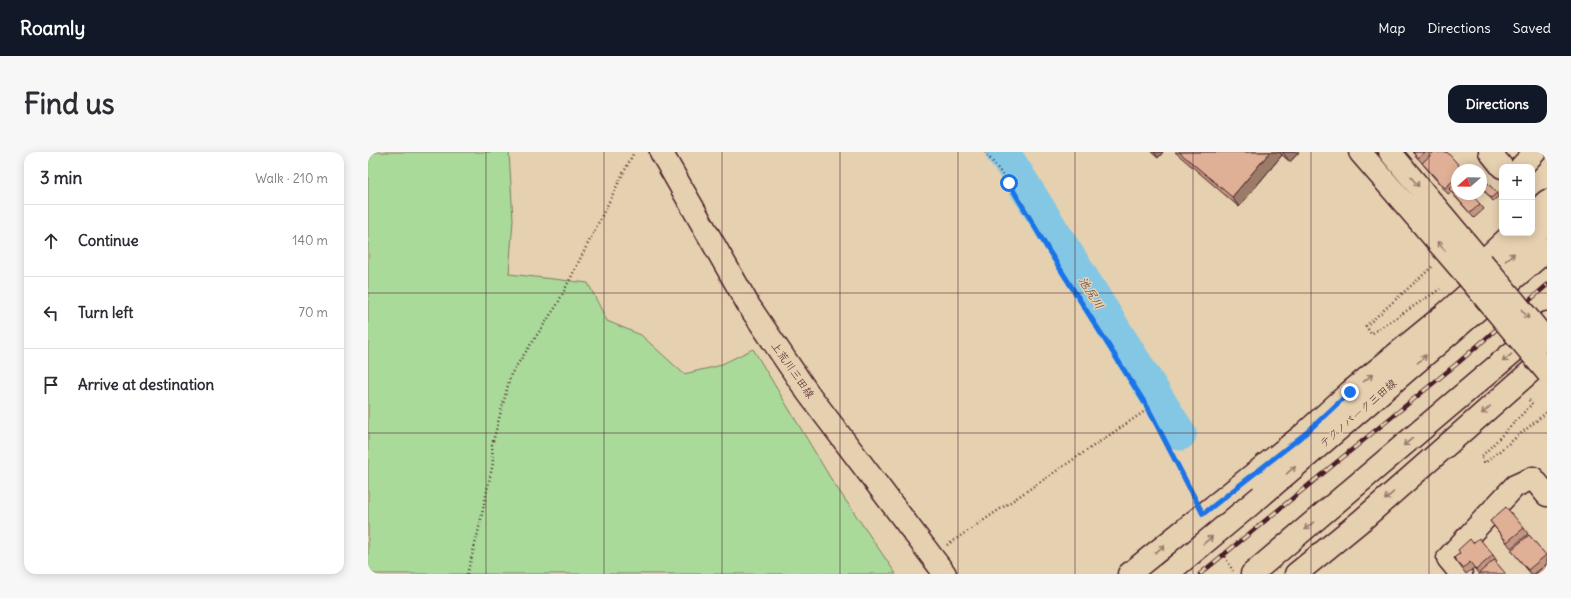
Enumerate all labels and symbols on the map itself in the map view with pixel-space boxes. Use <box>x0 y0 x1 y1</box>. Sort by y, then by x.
north arrow <box>1451 164 1487 200</box>
route start <box>1000 174 1018 192</box>
one-way arrow <box>1411 177 1420 187</box>
one-way arrow <box>1436 240 1445 251</box>
one-way arrow <box>1504 253 1514 262</box>
water label: 池尻川 <box>1076 273 1107 312</box>
one-way arrow <box>1520 308 1529 319</box>
street label: 上荒川三田線 <box>768 339 818 401</box>
one-way arrow <box>1501 353 1512 362</box>
one-way arrow <box>1416 354 1427 363</box>
one-way arrow <box>1362 373 1373 382</box>
street label: テクノパーク三田線 <box>1317 376 1399 450</box>
route end <box>1341 383 1359 401</box>
one-way arrow <box>1481 405 1491 415</box>
one-way arrow <box>1402 438 1413 447</box>
one-way arrow <box>1286 466 1296 475</box>
one-way arrow <box>1384 491 1394 500</box>
one-way arrow <box>1303 522 1314 531</box>
one-way arrow <box>1203 536 1213 545</box>
one-way arrow <box>1154 545 1165 553</box>

